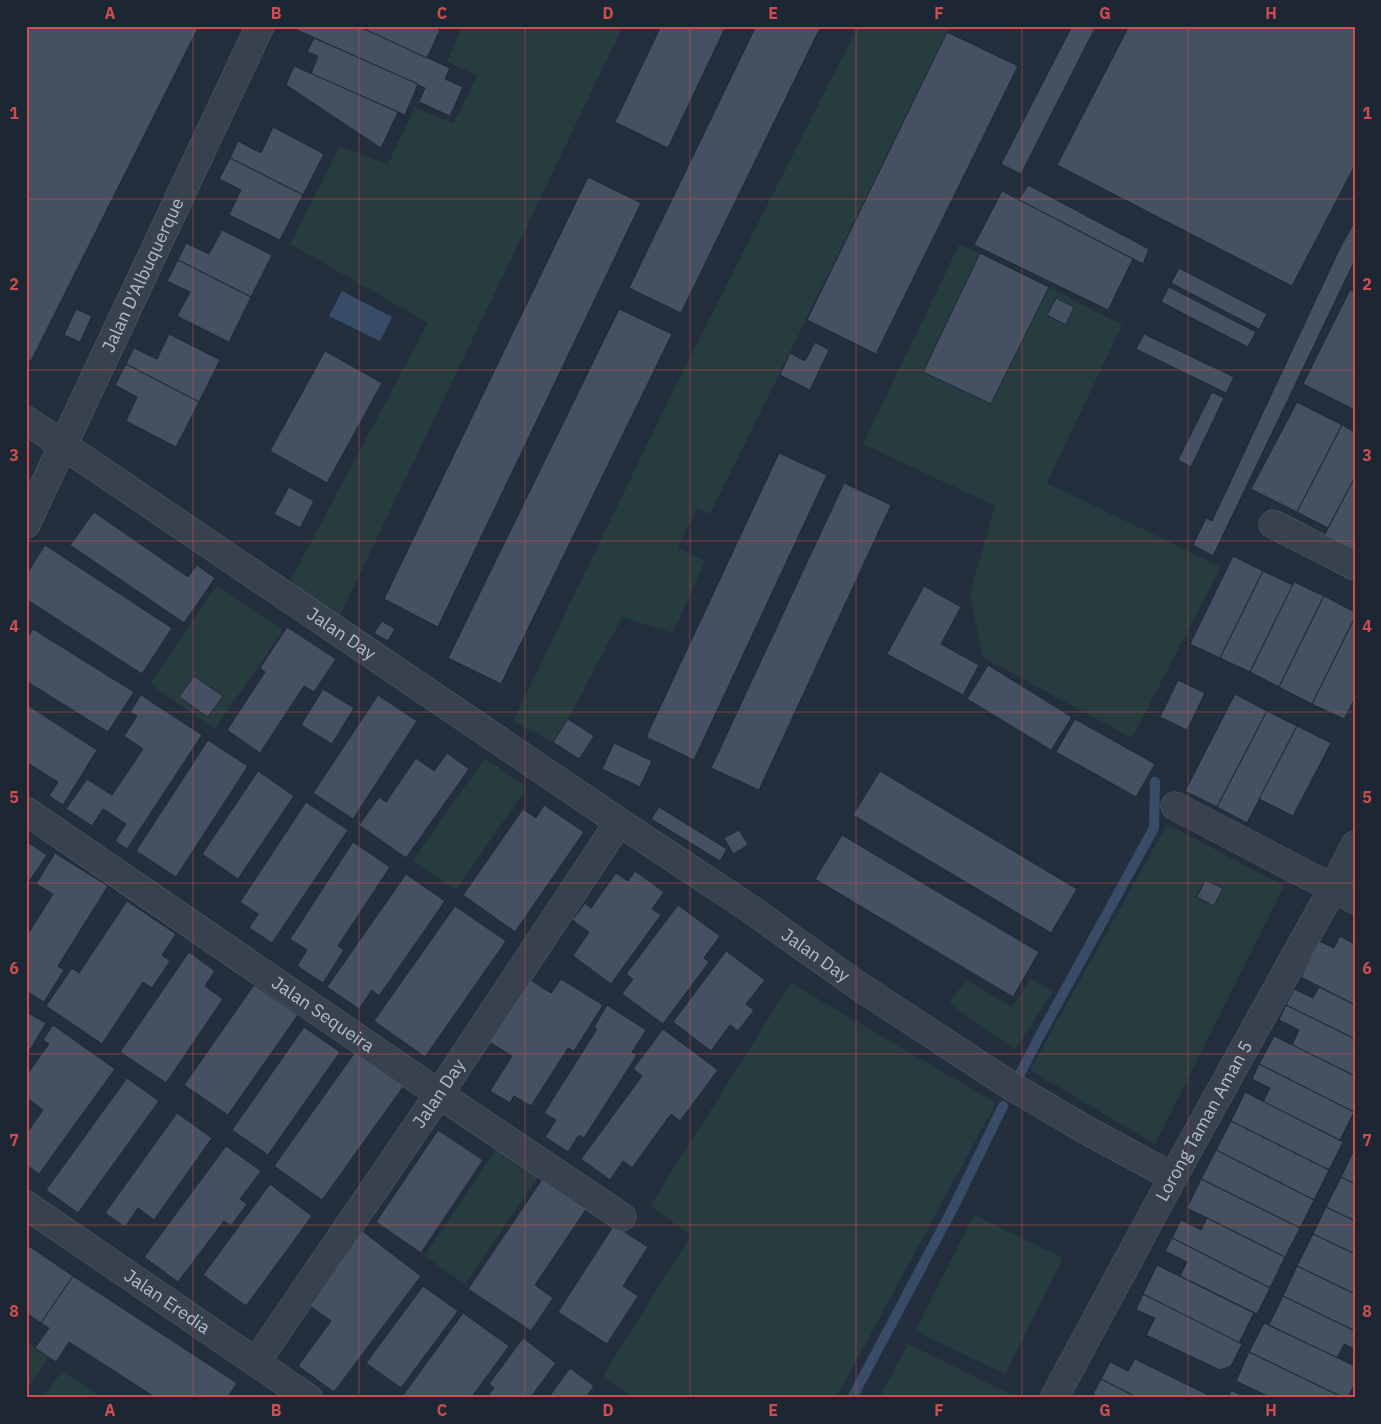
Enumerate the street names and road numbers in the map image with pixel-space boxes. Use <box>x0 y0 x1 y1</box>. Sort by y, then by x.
street label: Jalan D'Albuquerque <box>96 194 189 356</box>
street label: Jalan Day <box>303 602 381 665</box>
street label: Jalan Day <box>777 923 854 987</box>
street label: Jalan Sequeira <box>267 971 379 1058</box>
street label: Lorong Taman Aman 5 <box>1150 1036 1257 1205</box>
street label: Jalan Day <box>407 1054 470 1132</box>
street label: Jalan Eredia <box>120 1264 215 1339</box>

